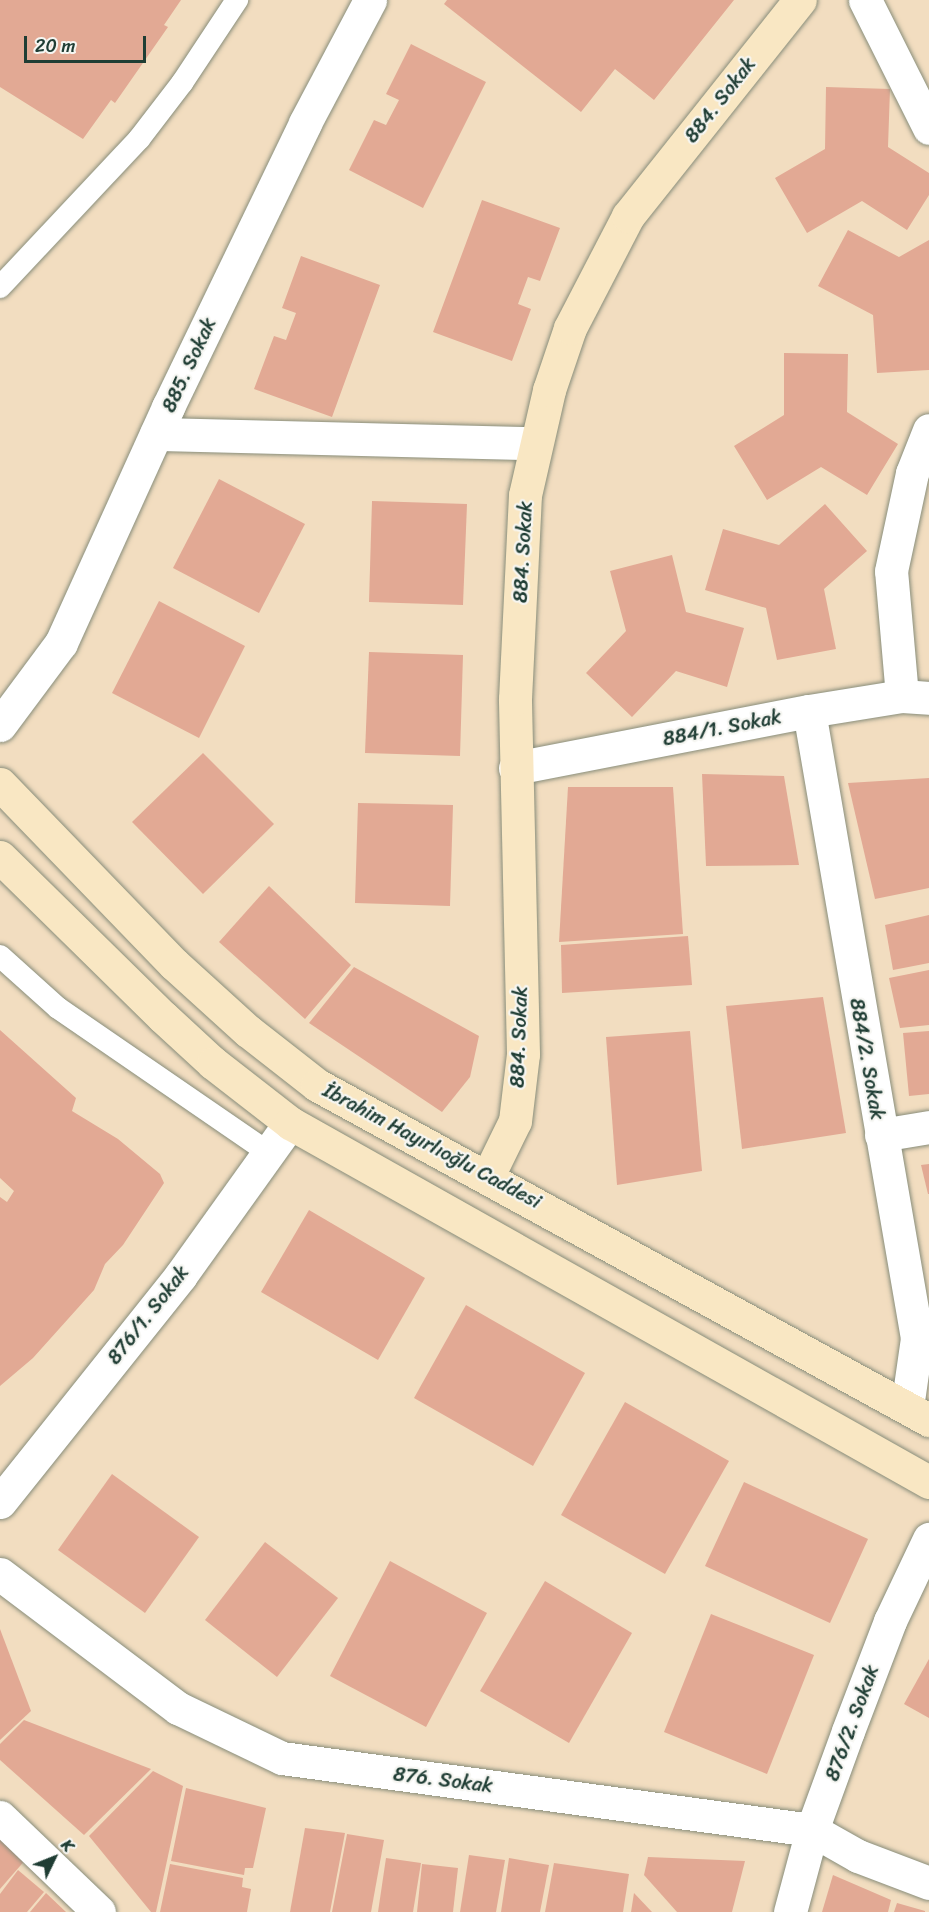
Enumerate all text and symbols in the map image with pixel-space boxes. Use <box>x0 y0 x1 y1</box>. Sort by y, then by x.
scale bar <box>27 24 148 62</box>
text: 20 m <box>35 30 75 62</box>
street label: 884. Sokak <box>679 52 761 148</box>
street label: 885. Sokak <box>157 314 221 416</box>
street label: 884. Sokak <box>508 501 538 603</box>
street label: 884/1. Sokak <box>661 705 783 751</box>
street label: 884. Sokak <box>505 986 533 1088</box>
street label: 884/2. Sokak <box>844 996 890 1122</box>
street label: İbrahim Hayırlıoğlu Caddesi <box>319 1078 545 1214</box>
street label: 876/1. Sokak <box>102 1261 194 1369</box>
street label: 876/2. Sokak <box>820 1662 884 1784</box>
street label: 876. Sokak <box>392 1762 494 1798</box>
north arrow <box>24 1828 84 1888</box>
text: K <box>54 1832 81 1859</box>

